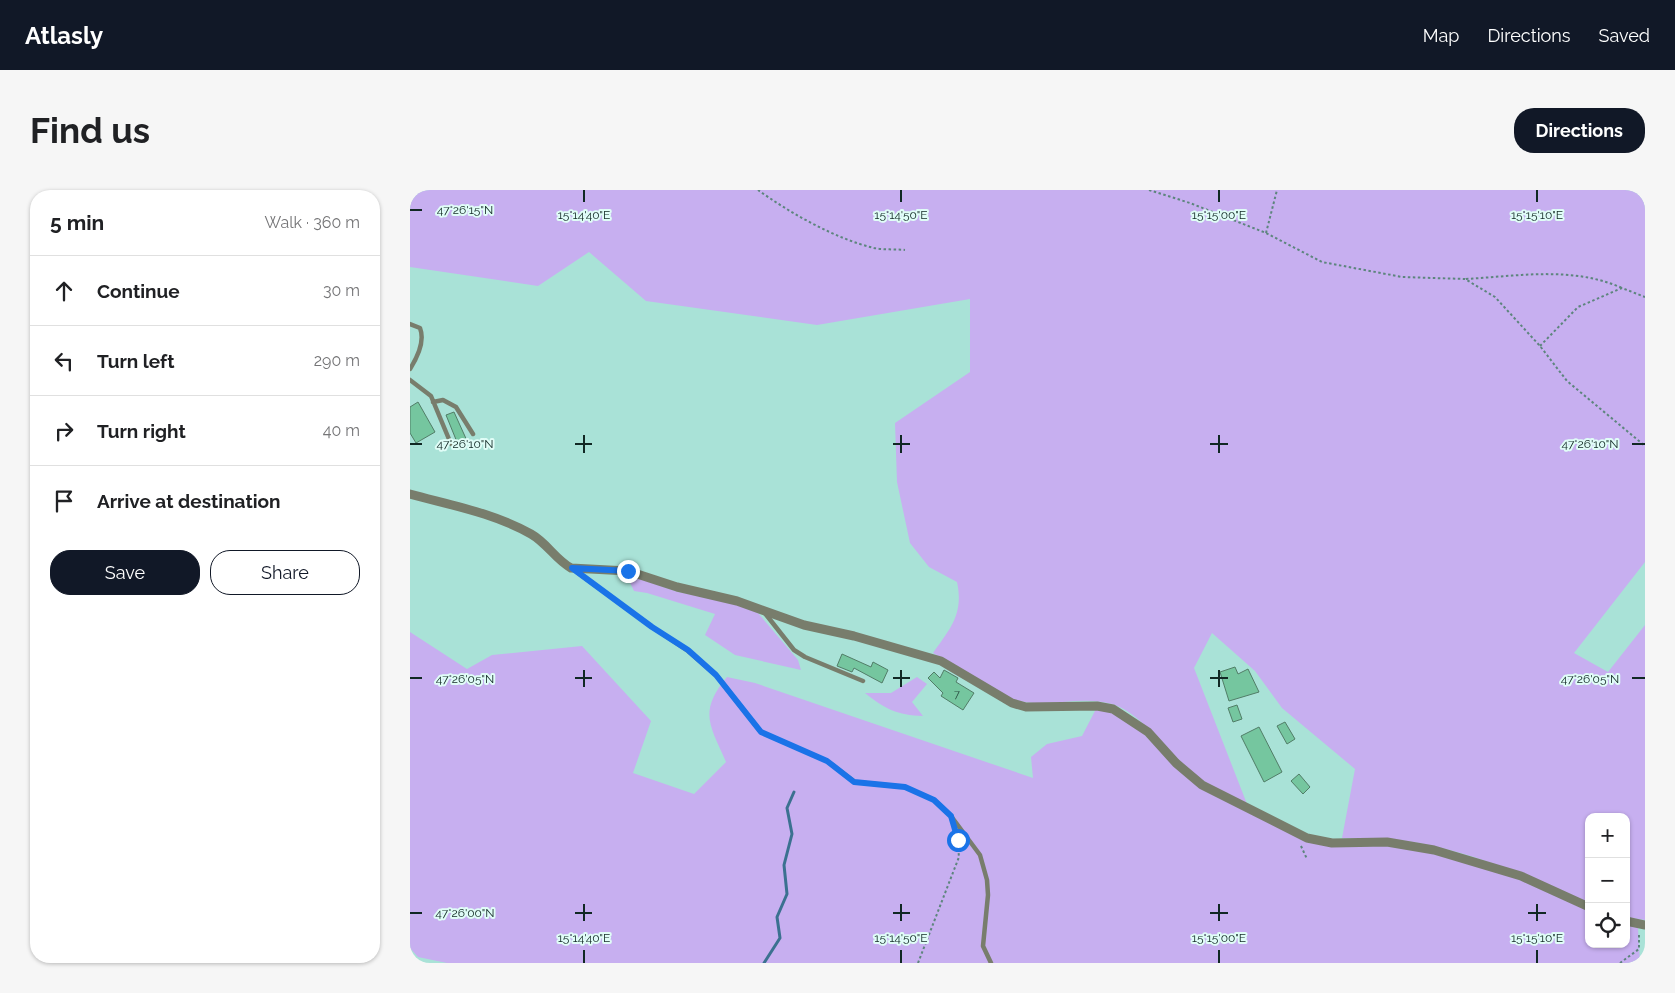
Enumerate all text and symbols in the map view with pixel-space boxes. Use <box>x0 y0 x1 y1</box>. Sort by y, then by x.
text: Atlasly <box>25 21 103 50</box>
text: Map <box>1423 25 1459 46</box>
text: Directions <box>1487 25 1571 46</box>
text: Saved <box>1599 25 1650 46</box>
button: Directions <box>1514 108 1645 153</box>
text: Find us <box>30 110 150 151</box>
text: 47°26'15"N <box>437 203 493 217</box>
text: 15°14'40"E <box>558 208 610 222</box>
text: 15°14'50"E <box>874 208 928 222</box>
text: 15°15'00"E <box>1192 208 1246 222</box>
text: 15°15'10"E <box>1511 208 1563 222</box>
text: 5 min <box>50 210 104 235</box>
text: Walk · 360 m <box>265 213 360 232</box>
icon: ahead <box>50 277 78 305</box>
text: Continue <box>97 280 180 302</box>
text: 30 m <box>323 281 360 300</box>
icon: left <box>50 347 78 375</box>
text: Turn left <box>97 350 174 372</box>
text: 290 m <box>314 351 360 370</box>
icon: right <box>50 417 78 445</box>
text: Turn right <box>97 420 186 442</box>
text: 40 m <box>323 421 360 440</box>
text: 47°26'10"N <box>436 437 494 451</box>
text: 47°26'10"N <box>1561 437 1619 451</box>
icon: arrive <box>50 487 78 515</box>
text: Arrive at destination <box>97 490 281 512</box>
button: Save <box>50 550 200 595</box>
button: Share <box>210 550 360 595</box>
route end <box>617 560 640 583</box>
text: 47°26'05"N <box>436 672 494 686</box>
text: 47°26'05"N <box>1561 672 1619 686</box>
house number: 7 <box>954 688 960 701</box>
map controls <box>1585 813 1630 948</box>
button: + <box>1585 813 1630 858</box>
route start <box>947 829 970 852</box>
button: − <box>1585 858 1630 903</box>
button: locate <box>1585 903 1630 948</box>
text: 47°26'00"N <box>435 906 495 920</box>
text: 15°14'40"E <box>558 931 610 945</box>
text: 15°14'50"E <box>874 931 928 945</box>
text: 15°15'00"E <box>1192 931 1246 945</box>
text: 15°15'10"E <box>1511 931 1563 945</box>

